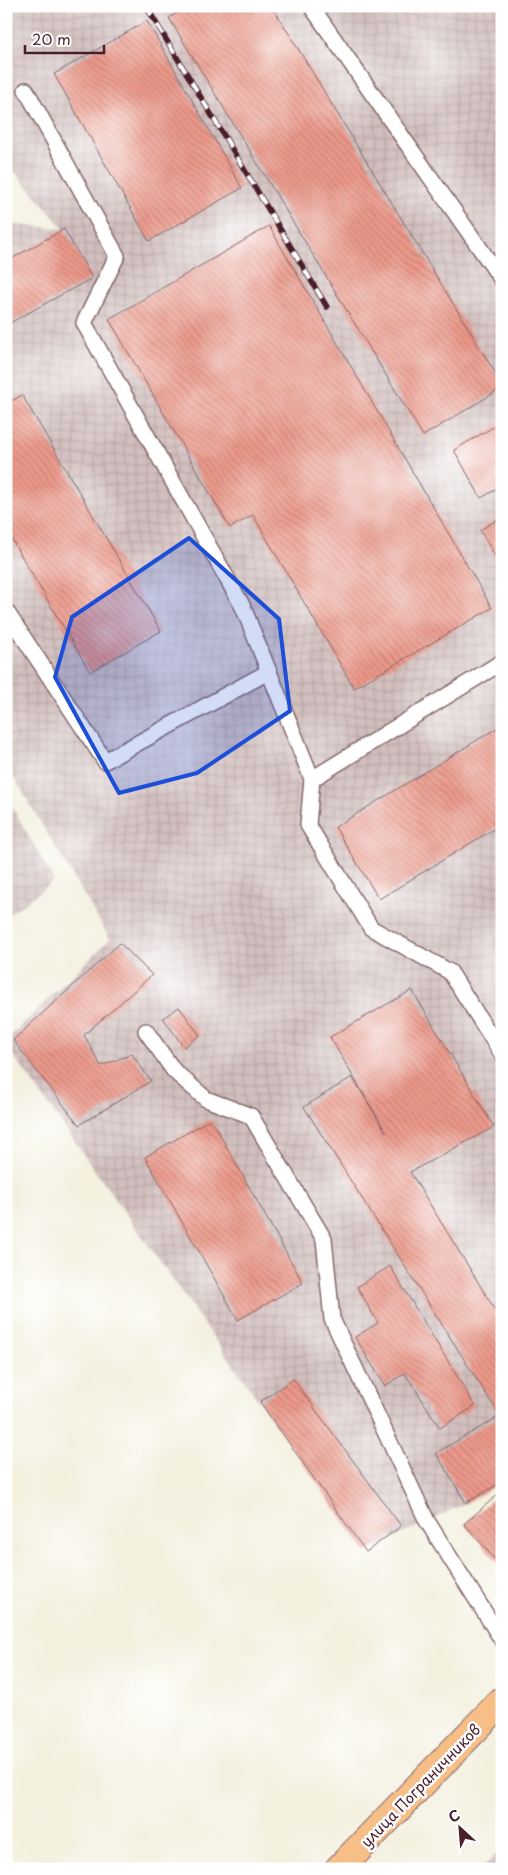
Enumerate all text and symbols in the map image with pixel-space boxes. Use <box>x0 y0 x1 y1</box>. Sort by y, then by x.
scale bar <box>25 22 104 54</box>
text: 20 m <box>32 27 71 50</box>
street label: улица Пограничников <box>355 1718 485 1852</box>
north arrow <box>436 1802 486 1852</box>
text: С <box>445 1804 463 1828</box>

